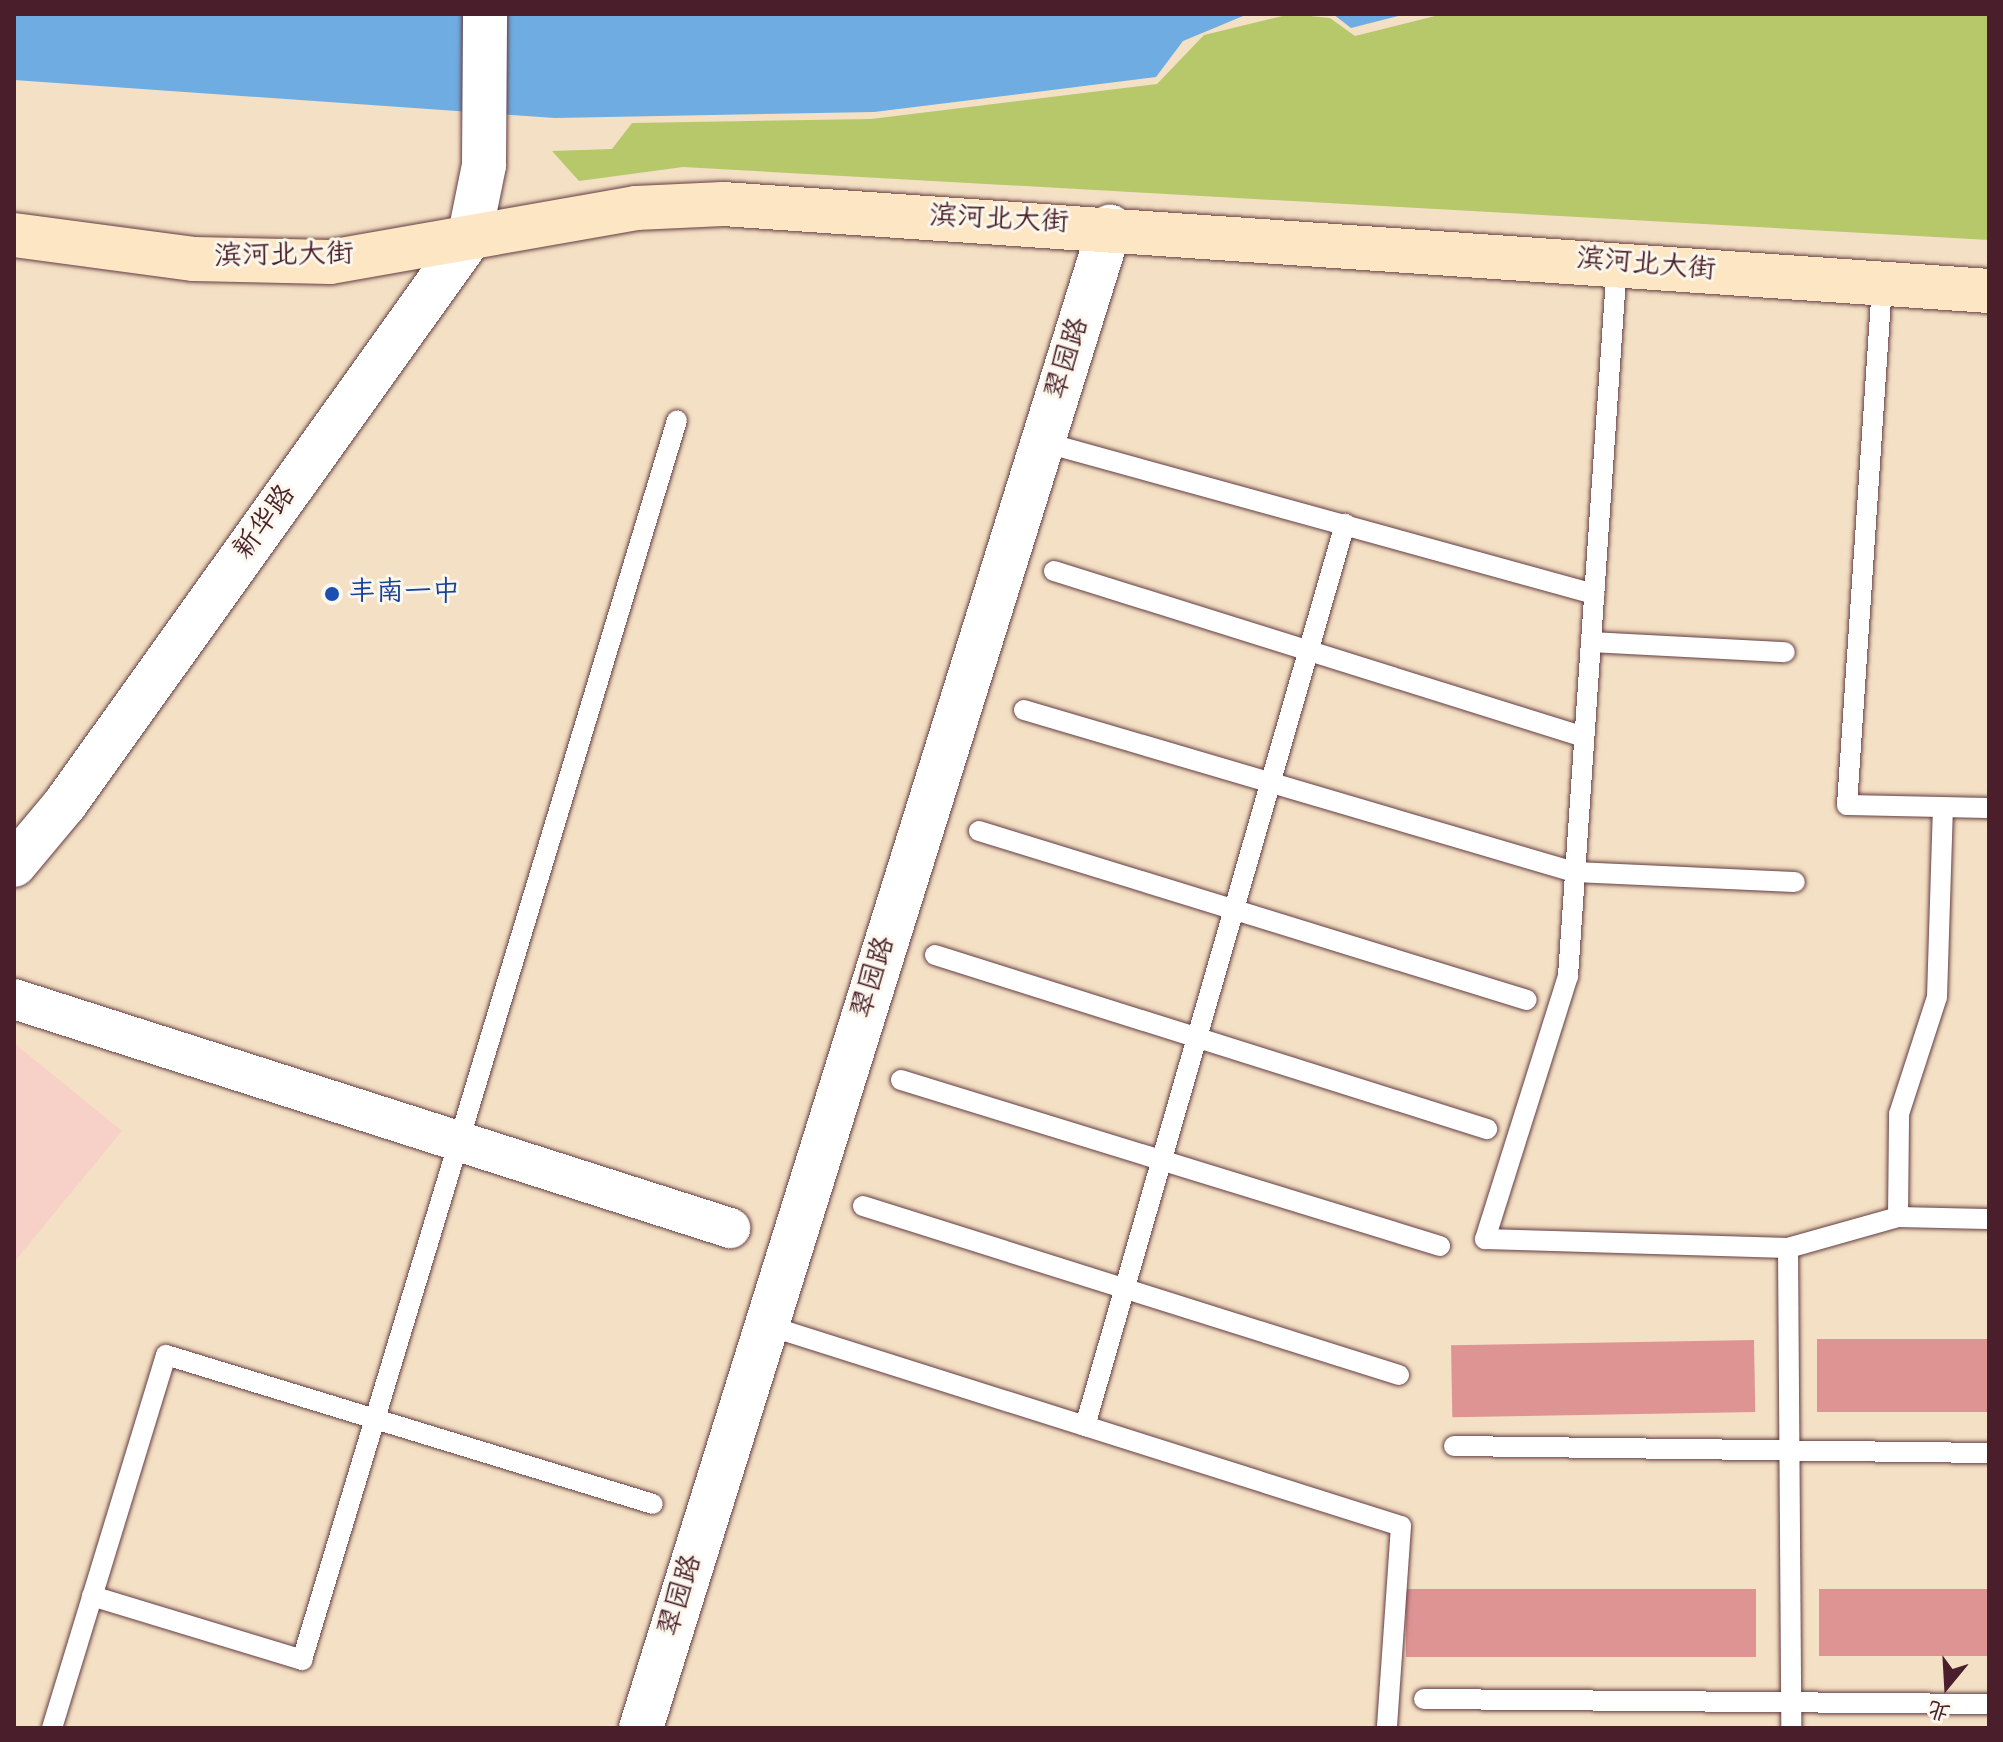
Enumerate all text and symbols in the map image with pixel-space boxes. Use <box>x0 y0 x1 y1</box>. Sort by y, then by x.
street label: 滨河北大街 <box>928 201 1070 241</box>
street label: 滨河北大街 <box>214 239 354 275</box>
street label: 滨河北大街 <box>1575 243 1717 289</box>
street label: 翠园路 <box>1041 314 1097 404</box>
street label: 新华路 <box>228 479 304 567</box>
place label: 丰南一中 <box>348 577 460 611</box>
marker: 丰南一中 <box>323 585 341 603</box>
street label: 翠园路 <box>847 933 903 1023</box>
street label: 翠园路 <box>654 1551 710 1641</box>
north arrow <box>1907 1646 1987 1726</box>
text: 北 <box>1924 1690 1955 1727</box>

